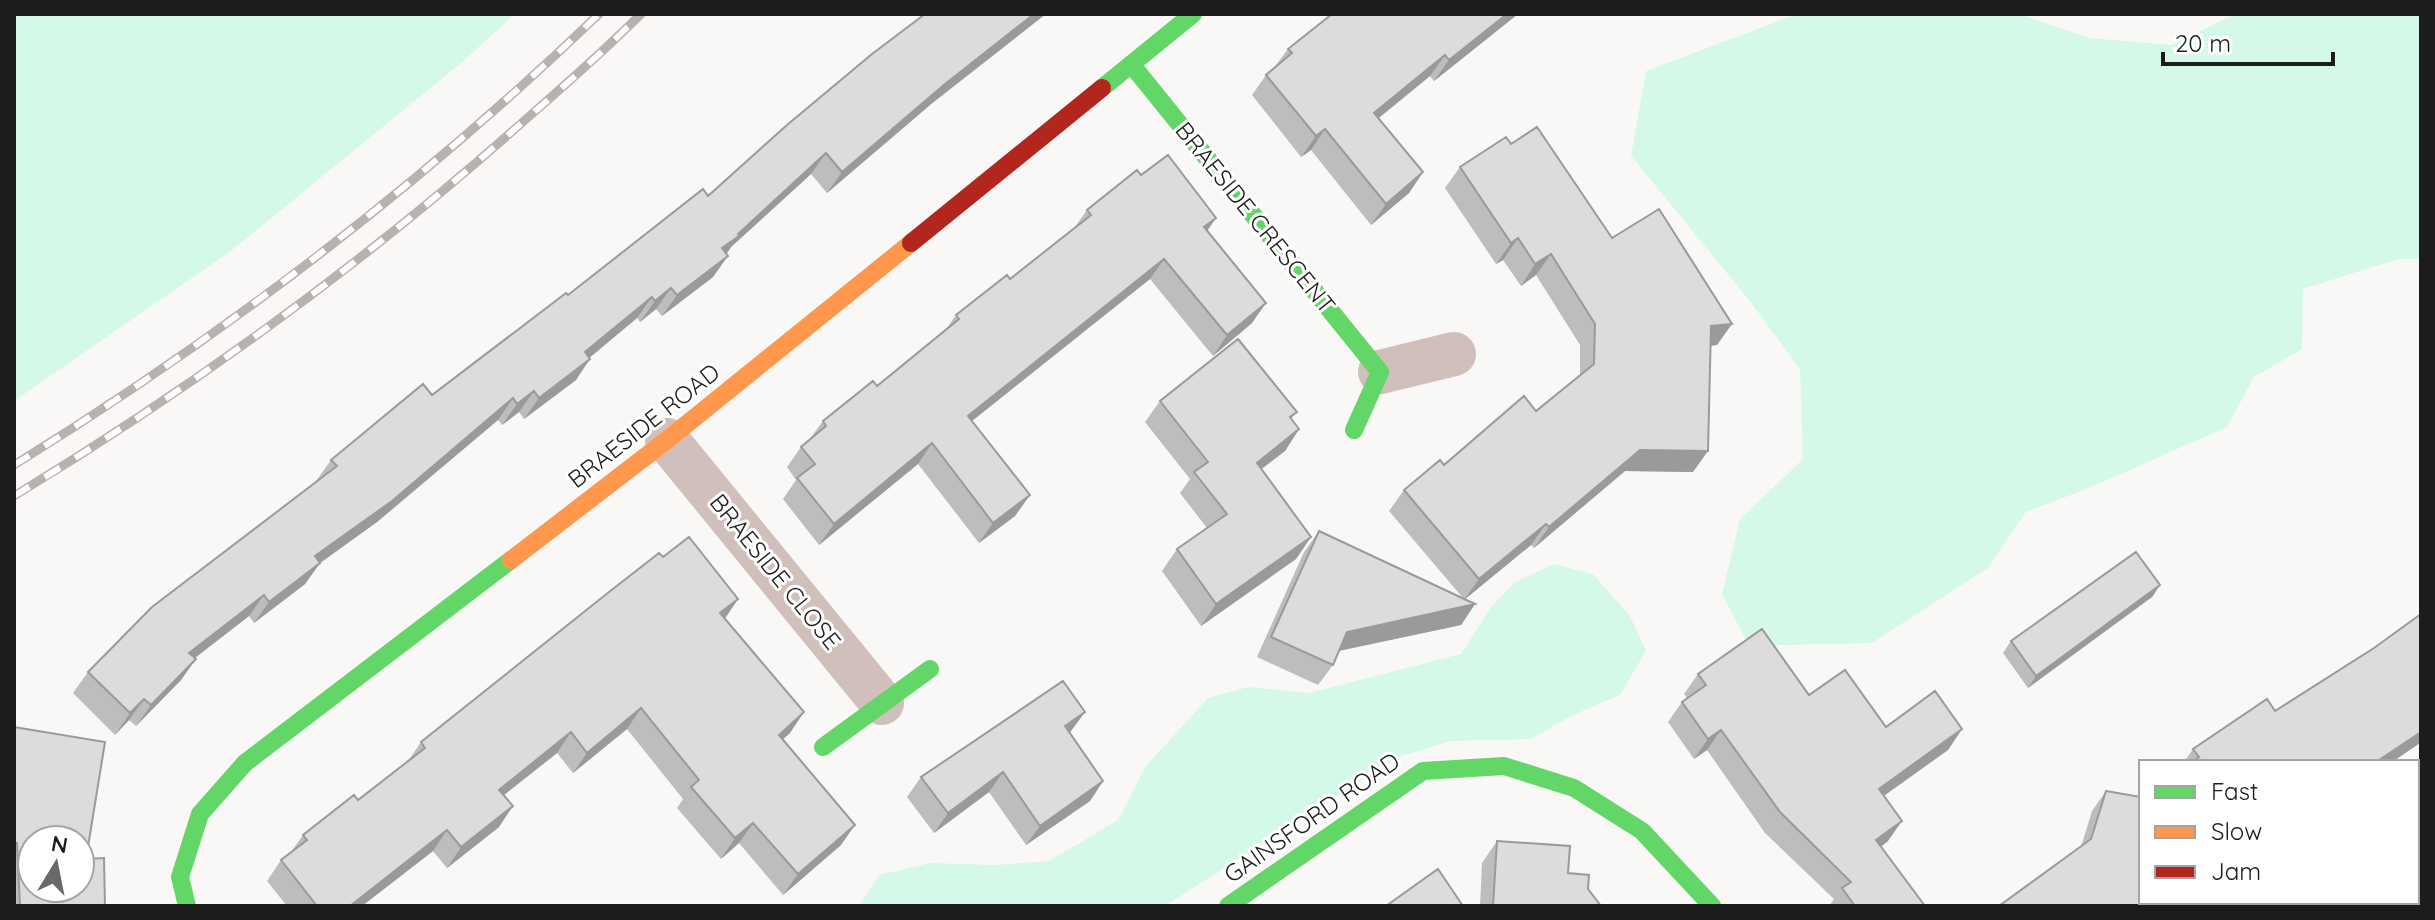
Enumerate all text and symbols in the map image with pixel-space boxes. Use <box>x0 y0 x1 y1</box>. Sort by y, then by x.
scale bar <box>2163 16 2333 66</box>
text: 20 m <box>2175 28 2231 58</box>
street label: BRAESIDE CRESCENT <box>1169 115 1342 319</box>
street label: BRAESIDE ROAD <box>561 357 725 494</box>
street label: BRAESIDE CLOSE <box>704 488 848 655</box>
street label: GAINSFORD ROAD <box>1218 745 1405 889</box>
legend <box>2139 760 2419 904</box>
text: Fast <box>2211 776 2258 806</box>
text: Slow <box>2211 816 2262 846</box>
north arrow <box>16 824 96 904</box>
text: N <box>49 829 70 859</box>
text: Jam <box>2211 856 2261 886</box>

